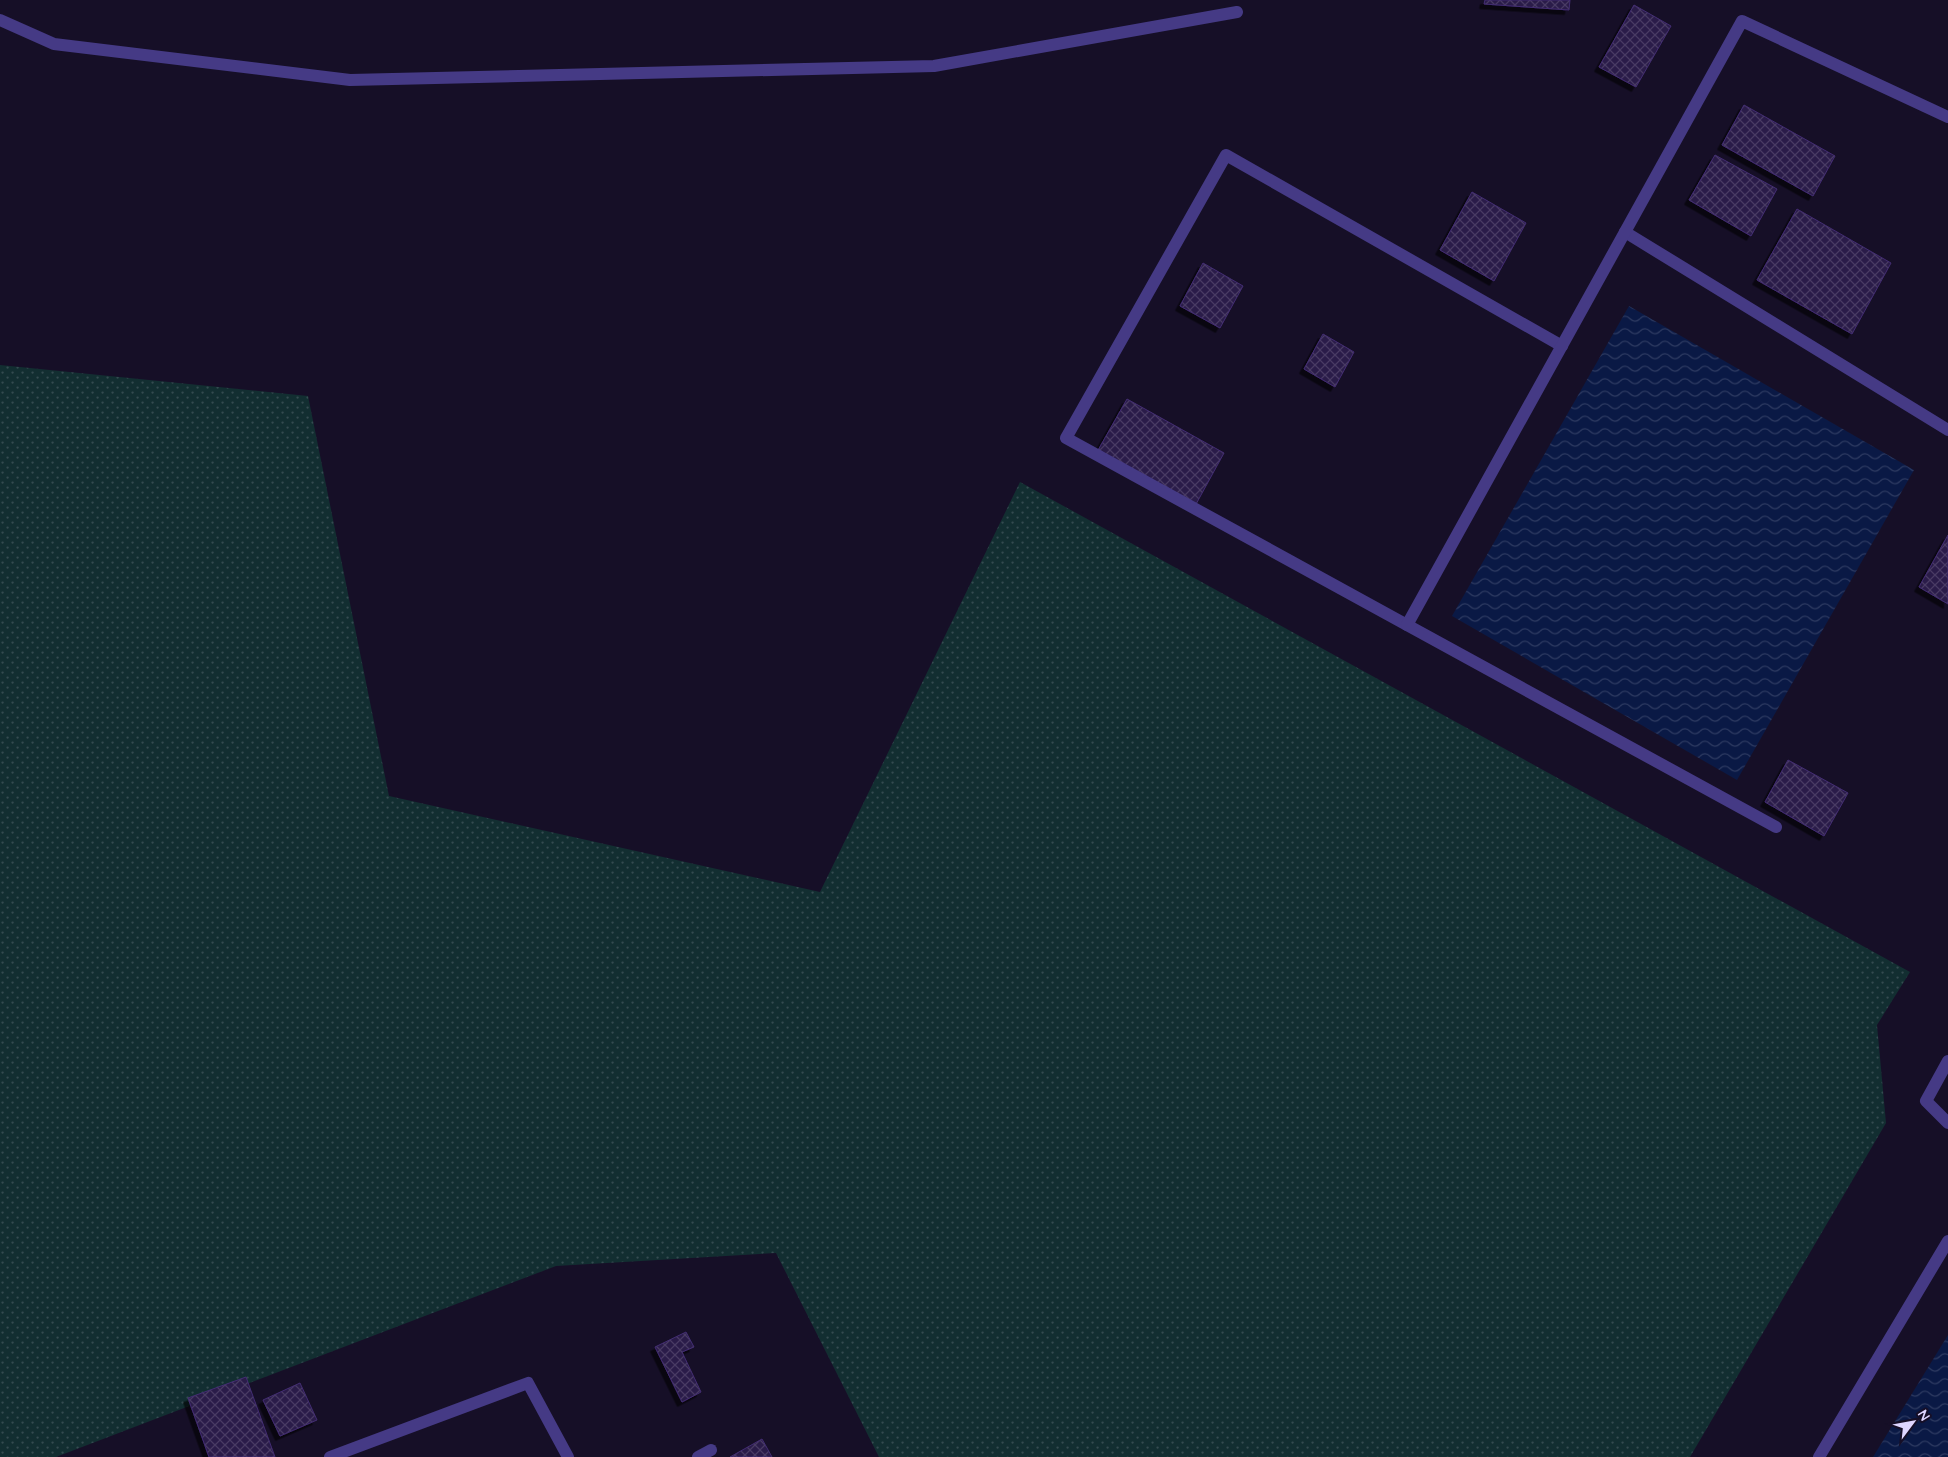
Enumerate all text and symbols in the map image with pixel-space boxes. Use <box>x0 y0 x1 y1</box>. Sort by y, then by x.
north arrow <box>1888 1397 1938 1447</box>
text: N <box>1914 1406 1934 1424</box>

